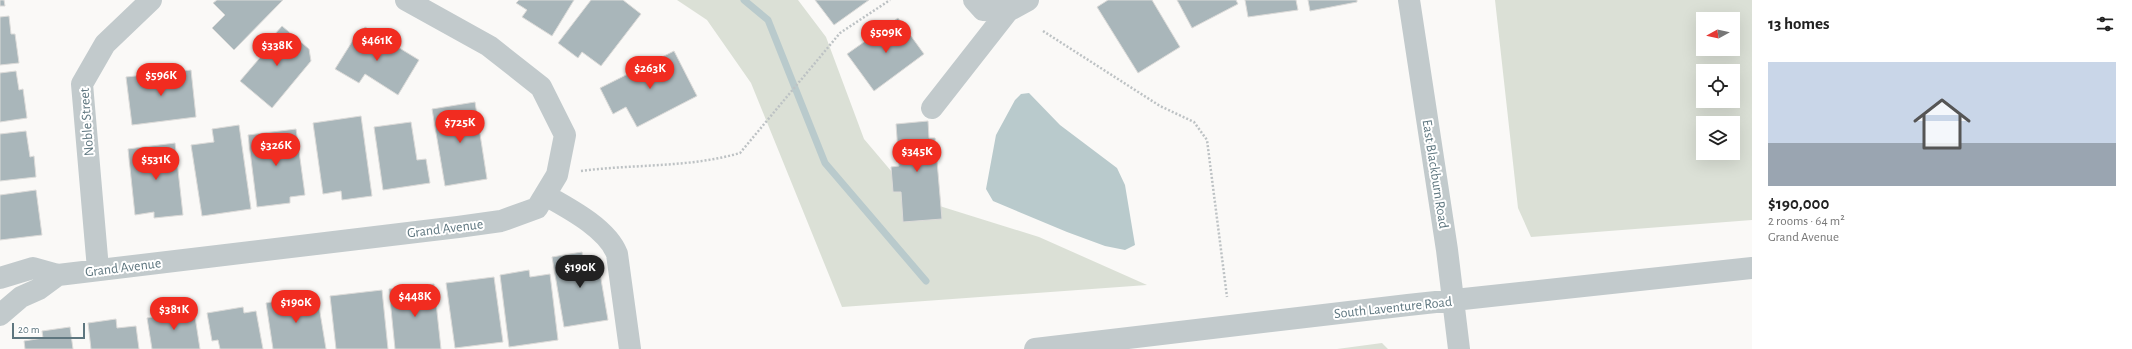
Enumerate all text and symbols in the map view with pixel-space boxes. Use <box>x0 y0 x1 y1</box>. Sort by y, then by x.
north arrow <box>1696 12 1740 56</box>
map controls <box>1696 12 1740 160</box>
icon: filters <box>2094 13 2116 35</box>
text: 13 homes <box>1768 15 1830 32</box>
pin: $509K <box>858 20 914 54</box>
text: $509K <box>870 26 902 39</box>
pin: $461K <box>349 28 405 62</box>
pin: $338K <box>249 33 305 67</box>
text: $461K <box>362 34 392 47</box>
text: $338K <box>261 39 293 52</box>
pin: $263K <box>622 56 678 90</box>
text: $263K <box>634 62 666 75</box>
pin: $596K <box>133 63 189 97</box>
button: locate <box>1696 64 1740 108</box>
text: $596K <box>145 69 177 82</box>
street label: Noble Street <box>78 87 96 157</box>
icon: home <box>1906 88 1978 160</box>
pin: $725K <box>432 110 488 144</box>
text: $725K <box>445 116 475 129</box>
button: layers <box>1696 116 1740 160</box>
street label: East Blackburn Road <box>1419 119 1451 230</box>
pin: $326K <box>248 133 304 167</box>
text: $326K <box>260 139 292 152</box>
pin: $345K <box>889 139 945 173</box>
text: $345K <box>901 145 933 158</box>
pin: $531K <box>128 147 184 181</box>
text: $531K <box>141 153 171 166</box>
text: $190,000 <box>1768 195 1829 212</box>
text: 2 rooms · 64 m² <box>1768 215 1845 228</box>
street label: Grand Avenue <box>406 217 484 241</box>
text: Grand Avenue <box>1768 231 1839 244</box>
pin: $190K <box>552 255 608 289</box>
street label: Grand Avenue <box>84 256 162 280</box>
text: $190K <box>564 261 596 274</box>
pin: $448K <box>387 284 443 318</box>
pin: $190K <box>268 290 324 324</box>
text: $448K <box>399 290 431 303</box>
street label: South Laventure Road <box>1333 295 1453 321</box>
text: $190K <box>280 296 312 309</box>
pin: $381K <box>146 297 202 331</box>
text: $381K <box>159 303 189 316</box>
scale bar <box>12 321 85 340</box>
text: 20 m <box>18 324 39 335</box>

